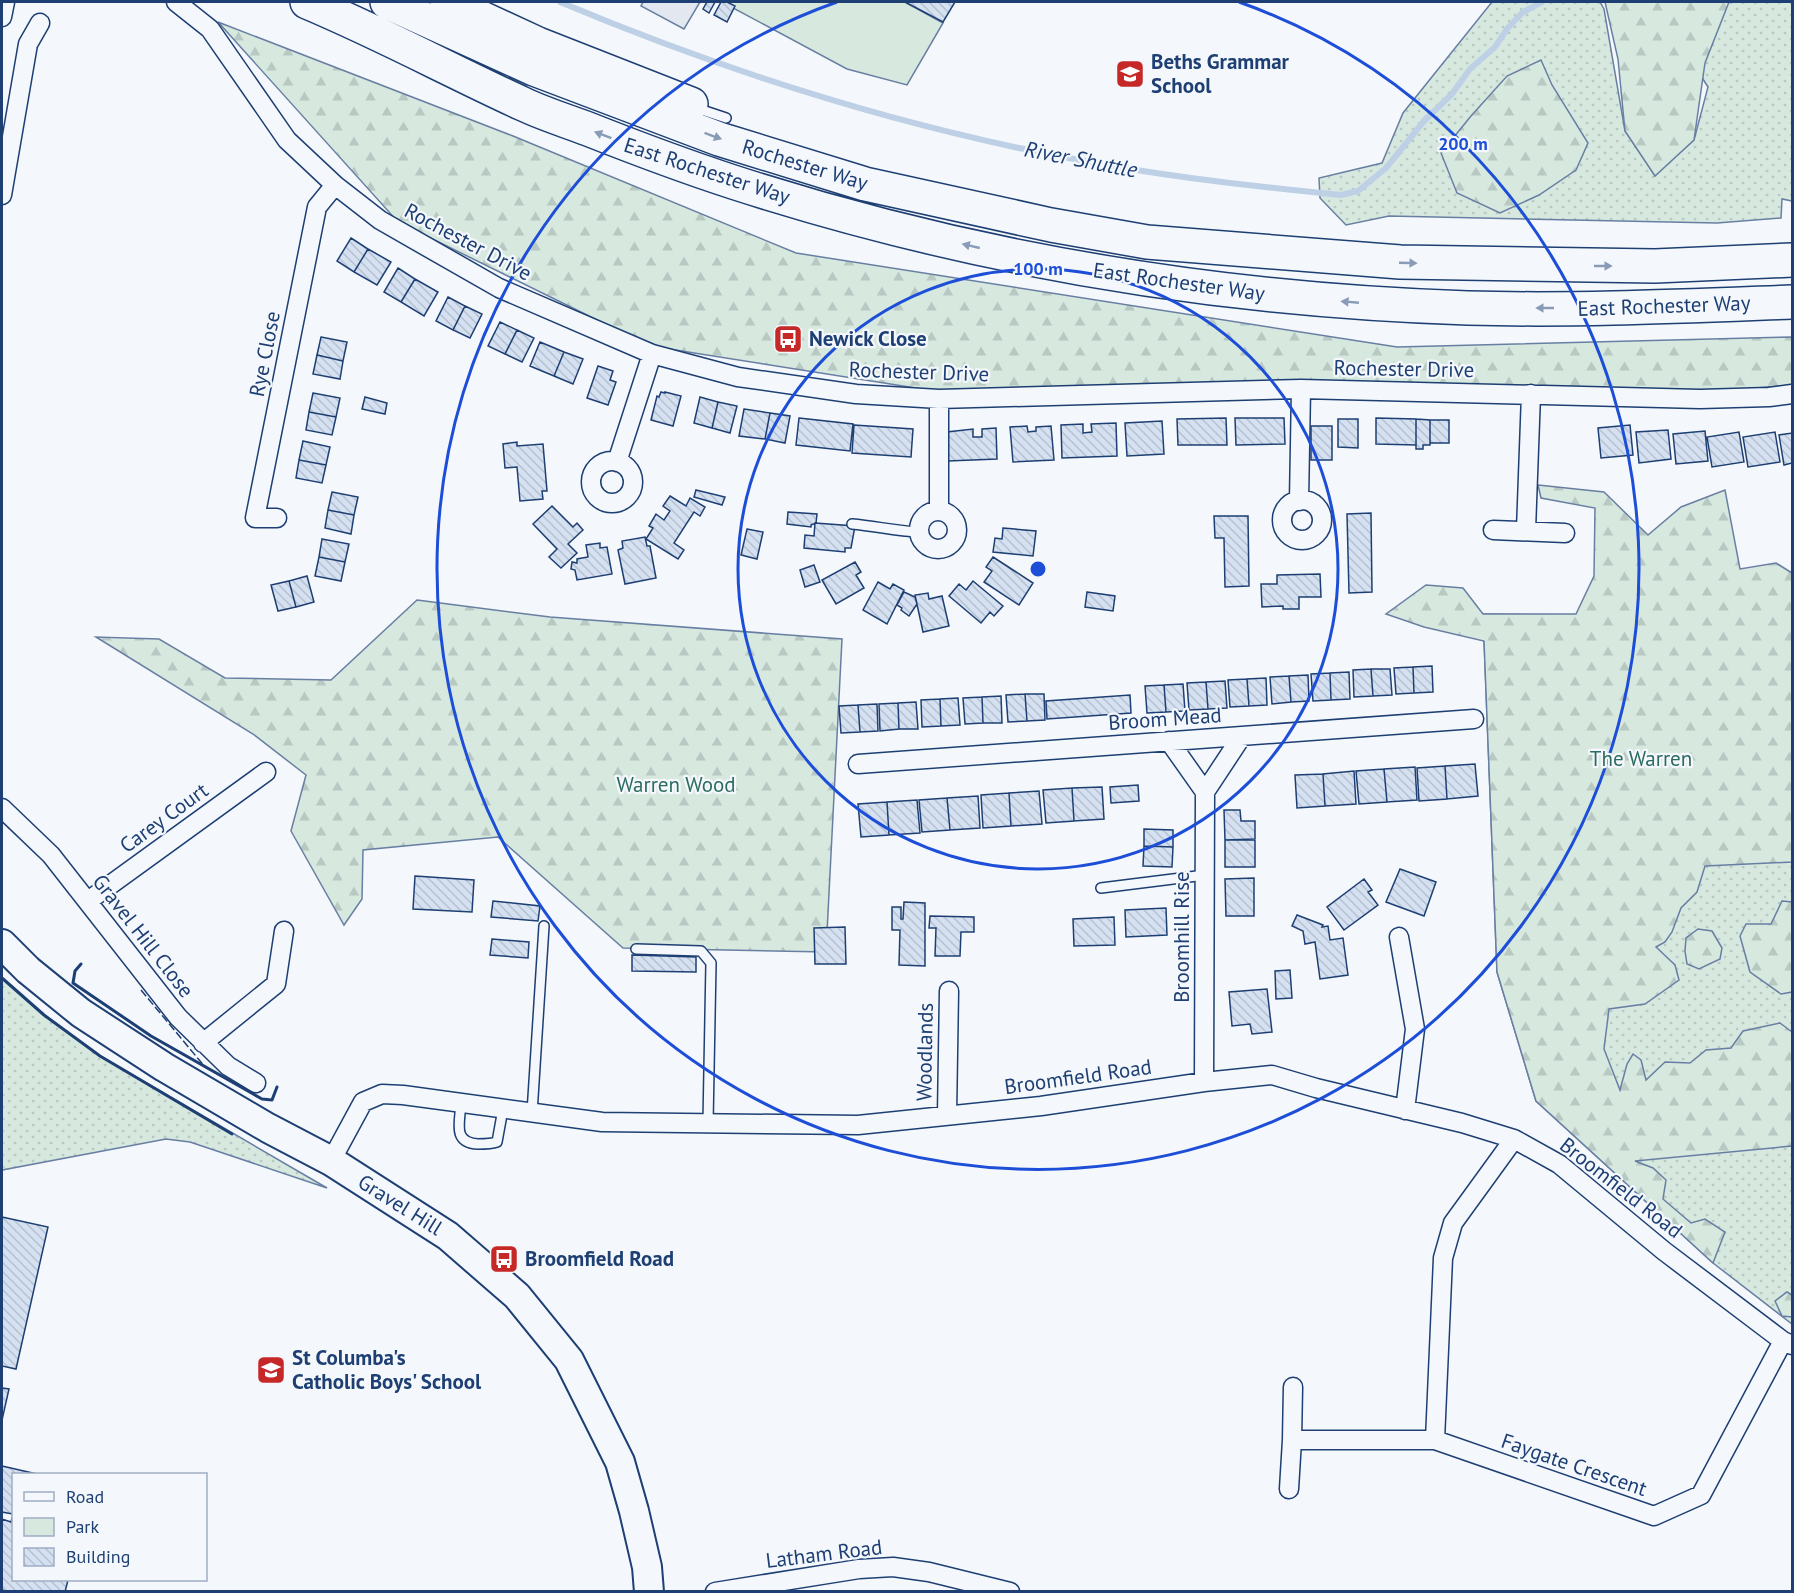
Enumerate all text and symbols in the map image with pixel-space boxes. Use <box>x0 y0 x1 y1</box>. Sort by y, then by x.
place label: Beths Grammar School <box>1151 48 1290 99</box>
school or university icon: Beths Grammar School <box>1114 58 1146 90</box>
one-way arrow <box>594 130 612 140</box>
street label: East Rochester Way <box>621 131 794 210</box>
one-way arrow <box>704 132 722 142</box>
text: 200 m <box>1438 132 1488 155</box>
street label: Rochester Way <box>739 133 871 196</box>
water label: River Shuttle <box>1022 134 1141 184</box>
street label: Rochester Drive <box>400 197 537 286</box>
one-way arrow <box>961 241 980 250</box>
street label: East Rochester Way <box>1091 256 1267 307</box>
text: 100 m <box>1013 257 1063 280</box>
one-way arrow <box>1399 258 1418 267</box>
one-way arrow <box>1593 261 1612 270</box>
street label: East Rochester Way <box>1577 289 1751 322</box>
one-way arrow <box>1341 297 1360 307</box>
one-way arrow <box>1536 303 1555 313</box>
street label: Rye Close <box>243 309 286 399</box>
bus stop icon: Newick Close <box>772 323 804 355</box>
place label: Newick Close <box>809 325 927 352</box>
street label: Rochester Drive <box>1333 354 1475 383</box>
street label: Rochester Drive <box>848 356 990 387</box>
centre of rings <box>1028 559 1048 579</box>
street label: Broom Mead <box>1107 701 1223 736</box>
park label: The Warren <box>1590 745 1692 772</box>
park label: Warren Wood <box>617 771 735 798</box>
street label: Carey Court <box>114 776 213 859</box>
street label: Gravel Hill Close <box>87 869 200 1003</box>
street label: Broomhill Rise <box>1168 871 1195 1003</box>
street label: Woodlands <box>910 1003 939 1101</box>
street label: Broomfield Road <box>1003 1053 1153 1100</box>
street label: Broomfield Road <box>1554 1131 1688 1244</box>
street label: Gravel Hill <box>353 1168 448 1241</box>
bus stop icon: Broomfield Road <box>488 1243 520 1275</box>
place label: Broomfield Road <box>525 1245 674 1272</box>
place label: St Columba's Catholic Boys' School <box>292 1344 482 1395</box>
school or university icon: St Columba's Catholic Boys' School <box>255 1354 287 1386</box>
street label: Faygate Crescent <box>1498 1427 1651 1502</box>
legend <box>12 1473 207 1581</box>
text: Road <box>66 1485 104 1508</box>
text: Park <box>66 1515 99 1538</box>
street label: Latham Road <box>764 1533 884 1574</box>
text: Building <box>66 1545 130 1568</box>

